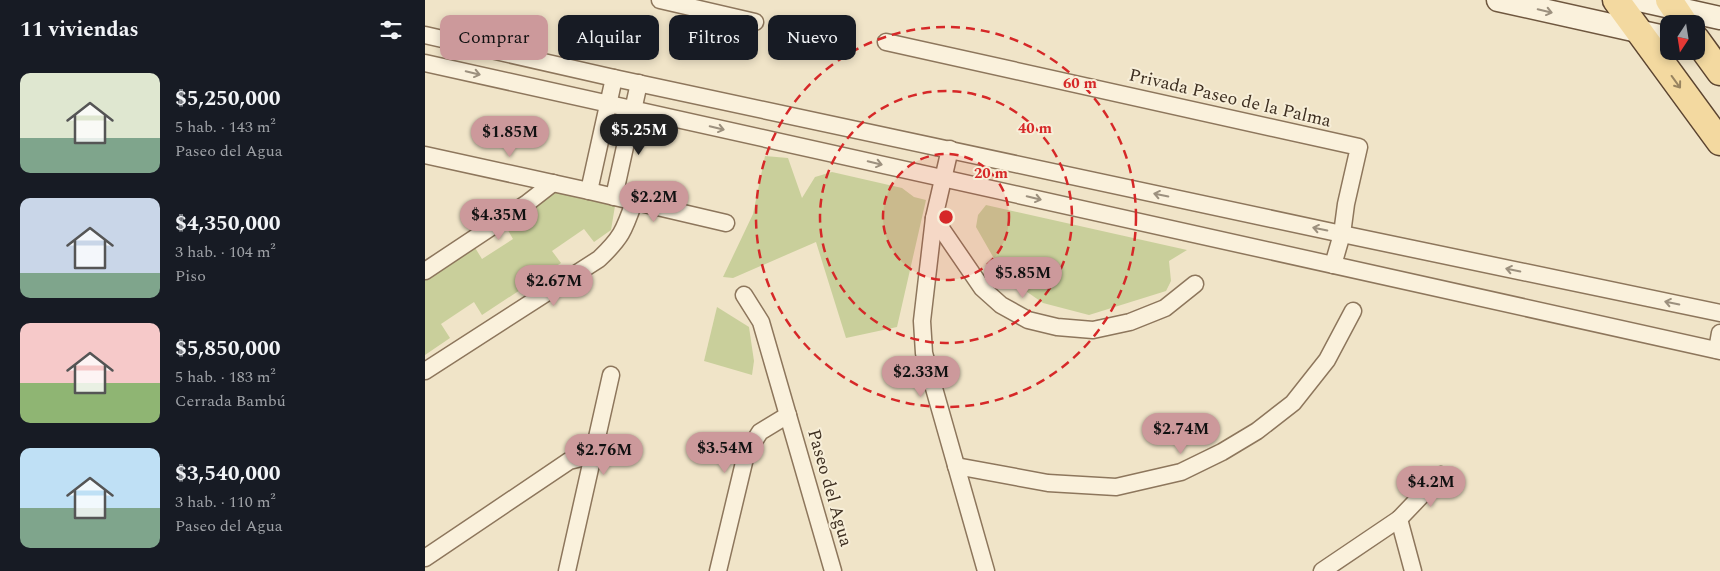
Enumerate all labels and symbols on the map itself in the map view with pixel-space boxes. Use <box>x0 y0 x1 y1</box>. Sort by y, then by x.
one-way arrow <box>1537 7 1553 16</box>
north arrow <box>1660 15 1705 60</box>
street label: Privada Paseo de la Palma <box>1126 62 1334 134</box>
one-way arrow <box>464 69 480 79</box>
text: 60 m <box>1063 72 1098 95</box>
one-way arrow <box>1671 75 1681 89</box>
pin: $5.25M <box>598 114 680 156</box>
pin: $1.85M <box>469 116 551 158</box>
text: 40 m <box>1018 117 1053 140</box>
one-way arrow <box>708 124 724 133</box>
one-way arrow <box>867 159 883 168</box>
text: 20 m <box>974 162 1009 185</box>
pin: $2.2M <box>619 180 689 223</box>
one-way arrow <box>1154 190 1170 199</box>
one-way arrow <box>1025 194 1041 203</box>
pin: $4.35M <box>458 198 540 241</box>
centre of rings <box>937 208 955 226</box>
one-way arrow <box>1312 224 1328 234</box>
pin: $5.85M <box>982 256 1064 299</box>
pin: $2.67M <box>513 264 595 307</box>
one-way arrow <box>1506 265 1522 274</box>
one-way arrow <box>1665 298 1681 307</box>
pin: $2.33M <box>880 356 962 398</box>
pin: $2.74M <box>1140 412 1222 455</box>
street label: Paseo del Agua <box>800 426 860 550</box>
pin: $3.54M <box>684 432 766 474</box>
pin: $2.76M <box>563 434 645 476</box>
pin: $4.2M <box>1396 466 1466 508</box>

